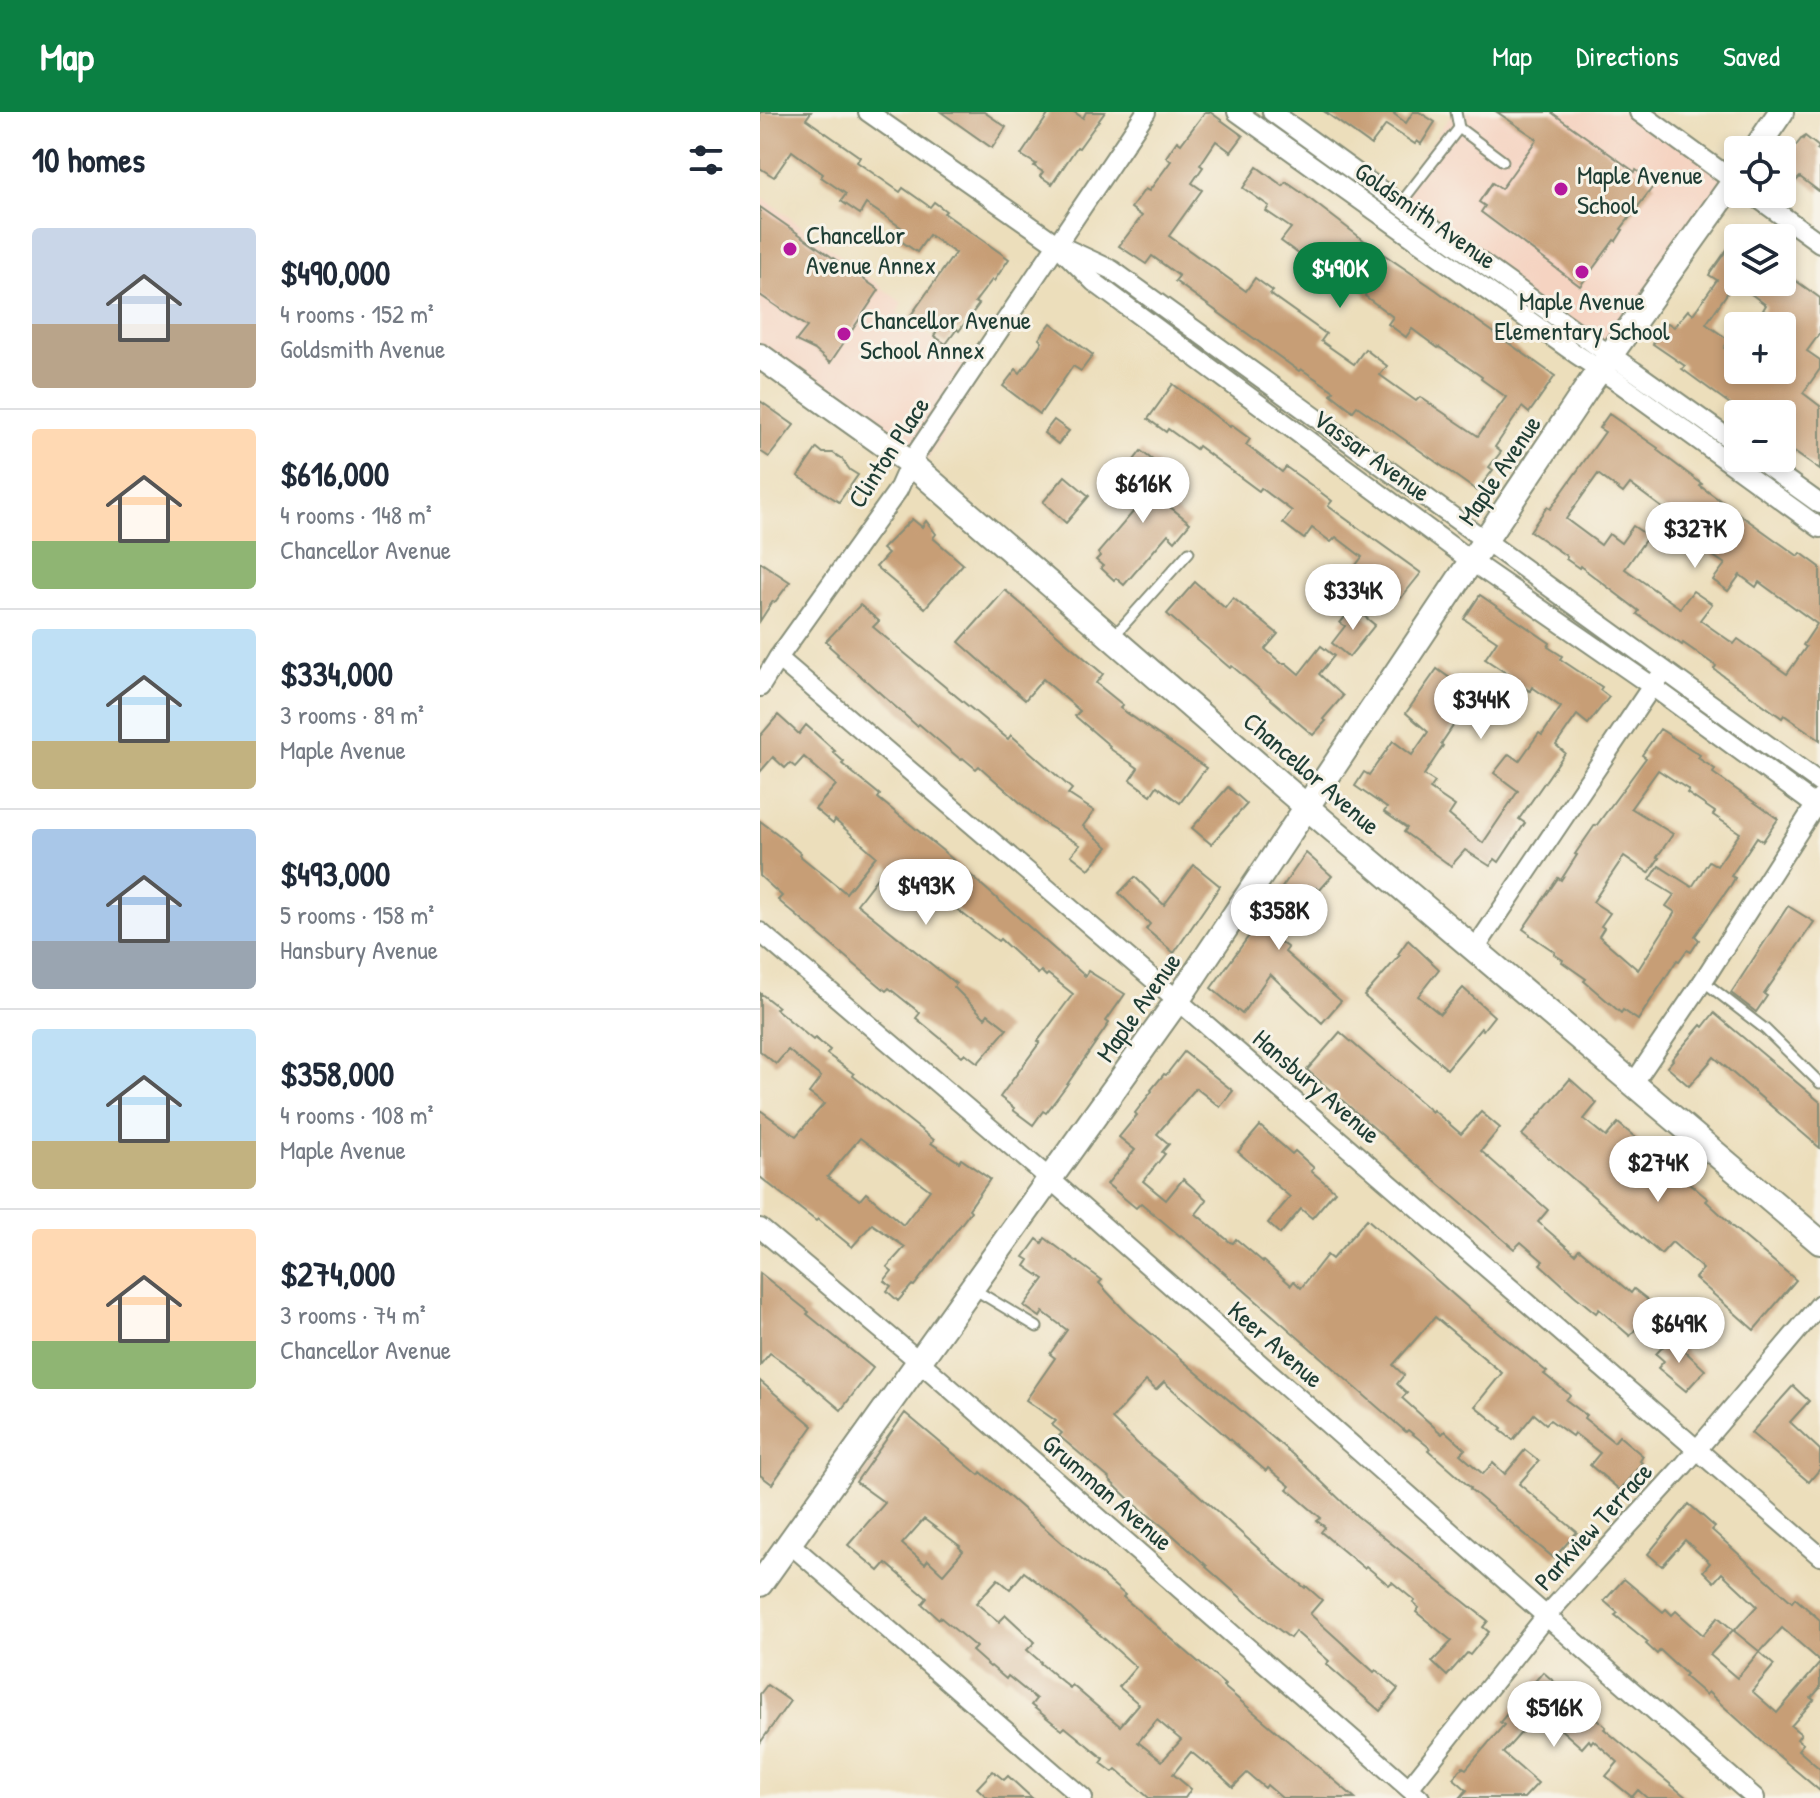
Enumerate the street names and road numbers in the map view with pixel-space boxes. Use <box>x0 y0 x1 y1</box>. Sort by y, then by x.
street label: Goldsmith Avenue <box>1348 153 1504 277</box>
street label: Clinton Place <box>839 390 937 514</box>
street label: Vassar Avenue <box>1306 401 1438 509</box>
street label: Maple Avenue <box>1449 408 1549 532</box>
street label: Chancellor Avenue <box>1236 704 1388 842</box>
street label: Maple Avenue <box>1088 945 1188 1069</box>
street label: Hansbury Avenue <box>1246 1021 1388 1151</box>
street label: Keer Avenue <box>1221 1293 1331 1395</box>
street label: Grumman Avenue <box>1035 1426 1181 1558</box>
street label: Parkview Terrace <box>1526 1454 1660 1598</box>

